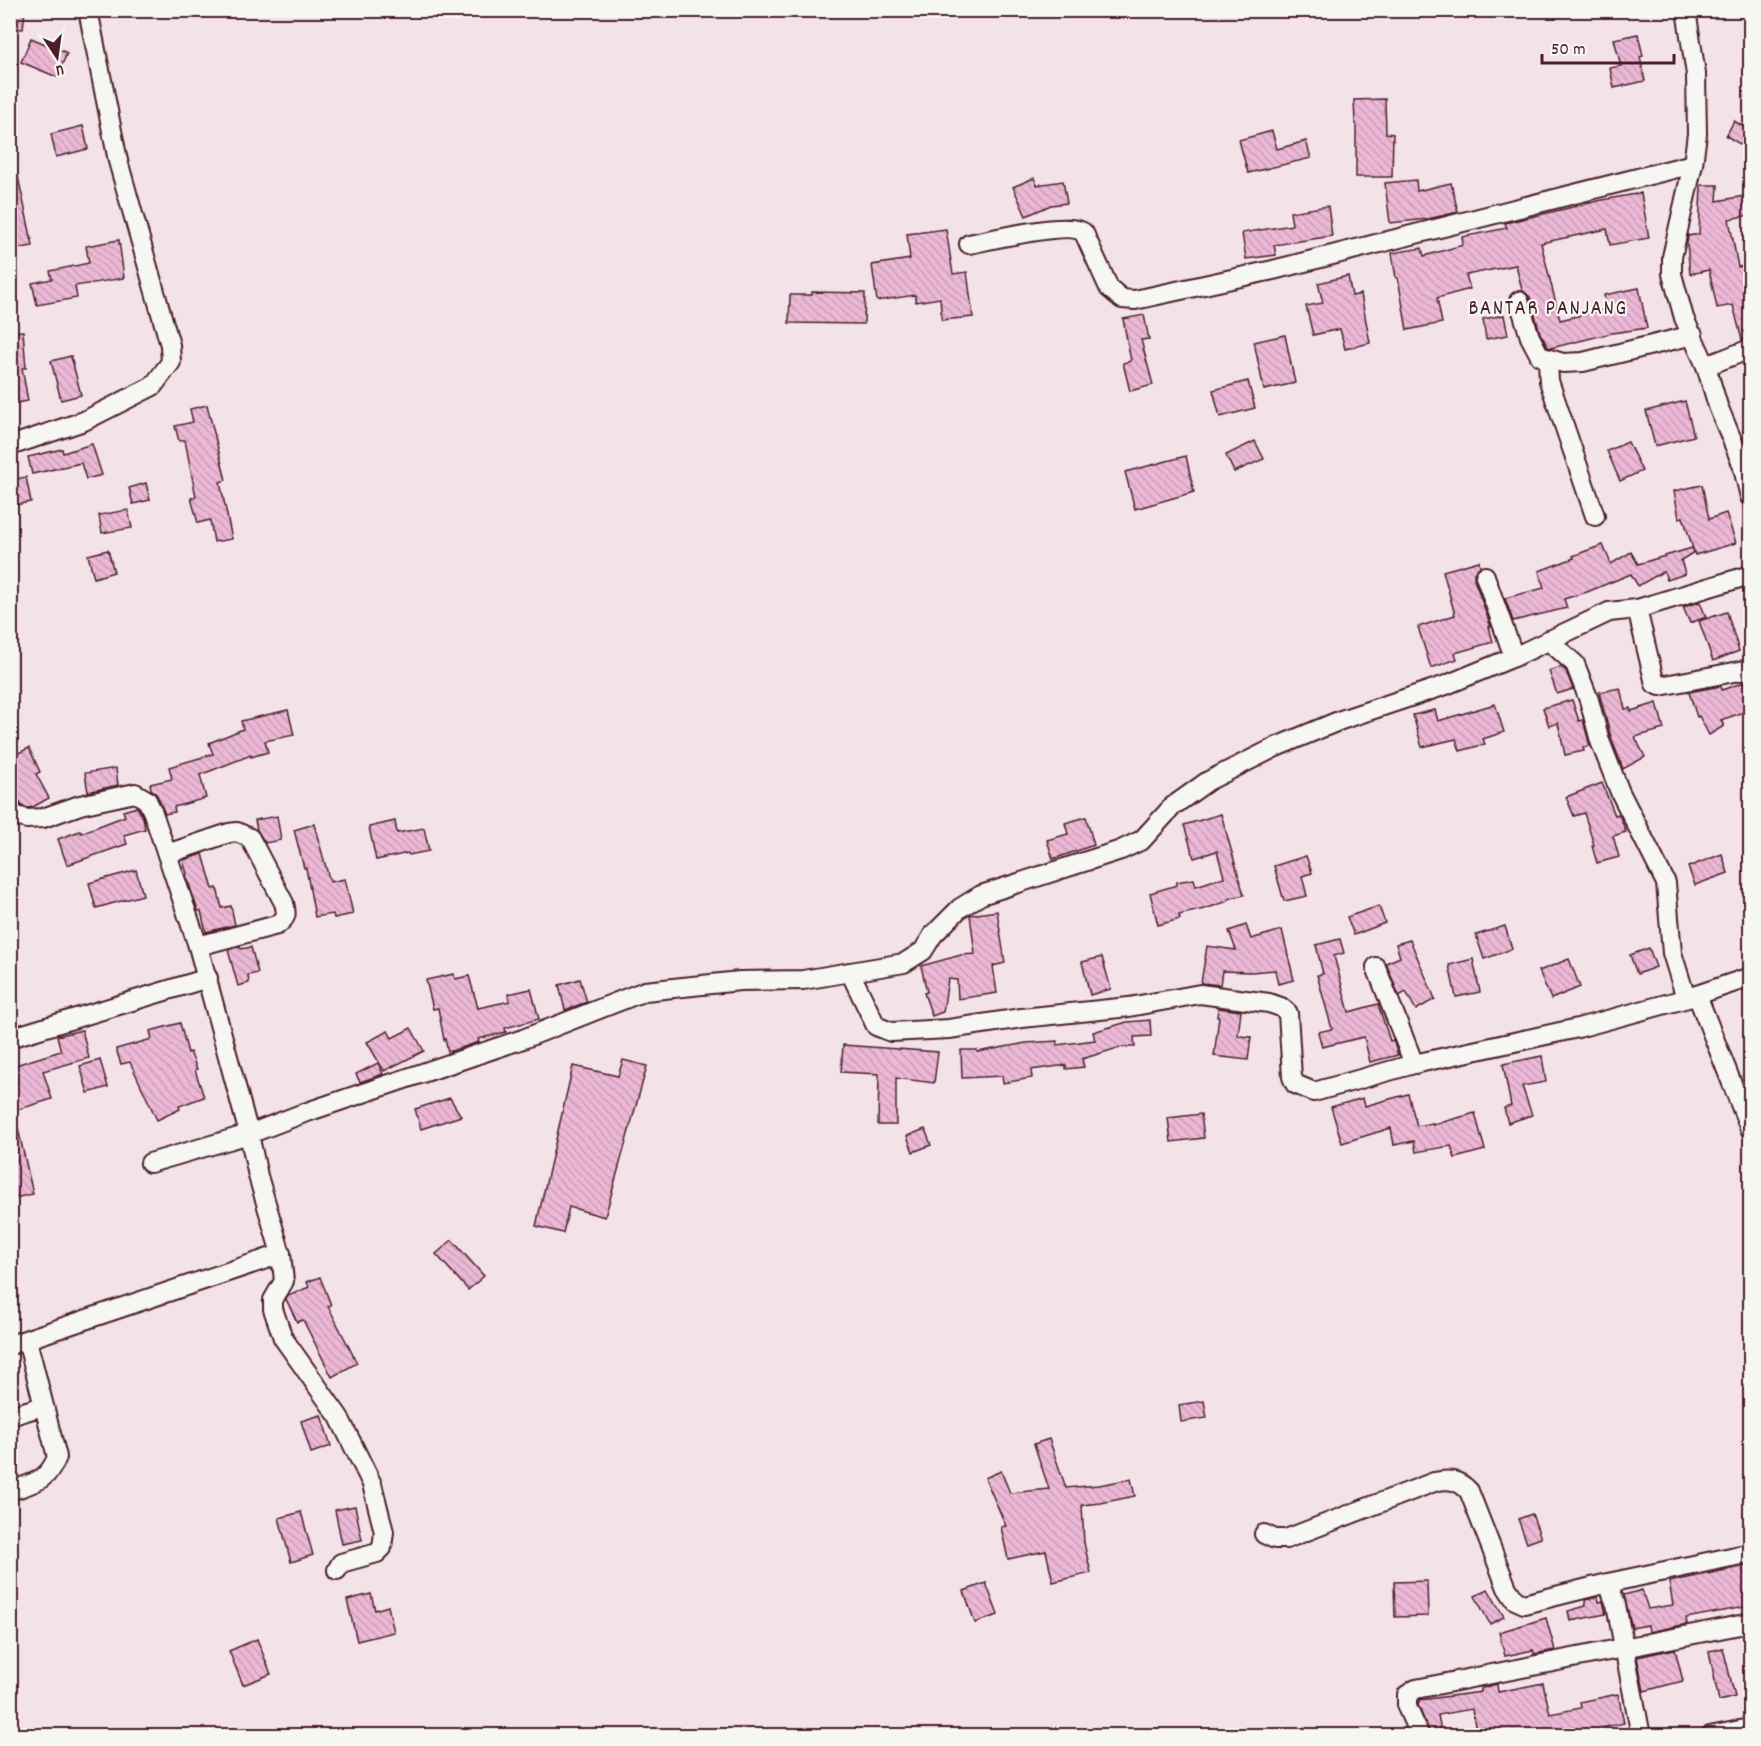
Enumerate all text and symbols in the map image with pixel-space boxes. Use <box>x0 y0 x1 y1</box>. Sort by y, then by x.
north arrow <box>27 27 87 87</box>
scale bar <box>1542 27 1674 65</box>
text: 50 m <box>1551 38 1586 63</box>
text: U <box>53 57 66 81</box>
district label: BANTAR PANJANG <box>1468 295 1628 325</box>

